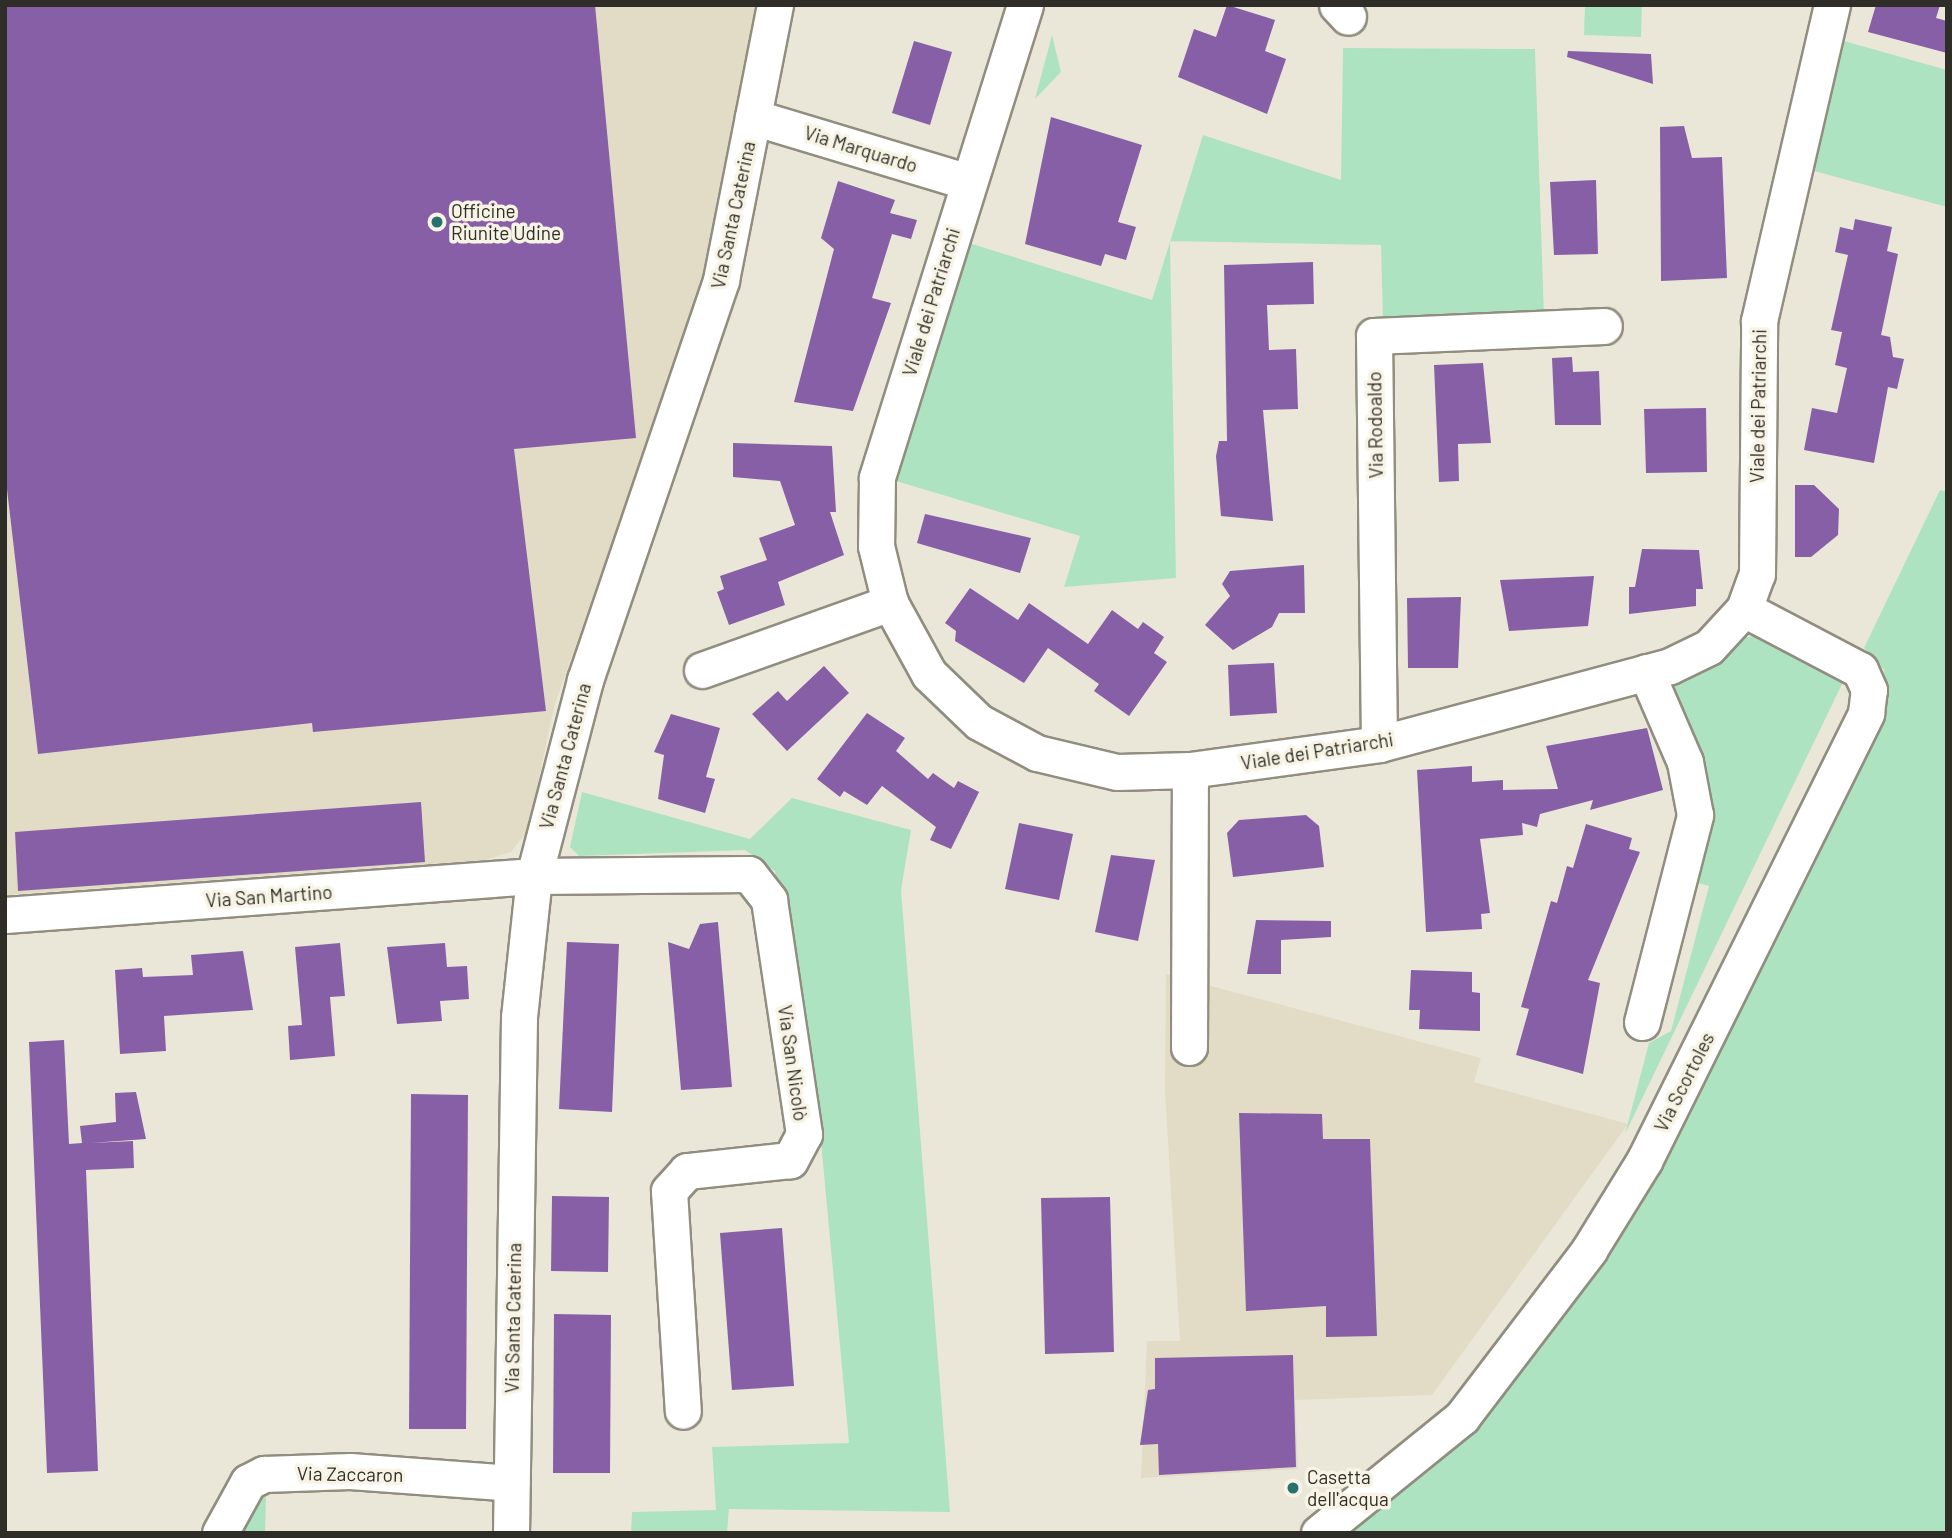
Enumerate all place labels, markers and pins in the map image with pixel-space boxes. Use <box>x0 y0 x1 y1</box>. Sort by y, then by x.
place label: Officine Riunite Udine <box>451 200 561 244</box>
marker: Officine Riunite Udine <box>429 214 445 230</box>
place label: Casetta dell'acqua <box>1307 1466 1389 1510</box>
marker: Casetta dell'acqua <box>1285 1480 1301 1496</box>

